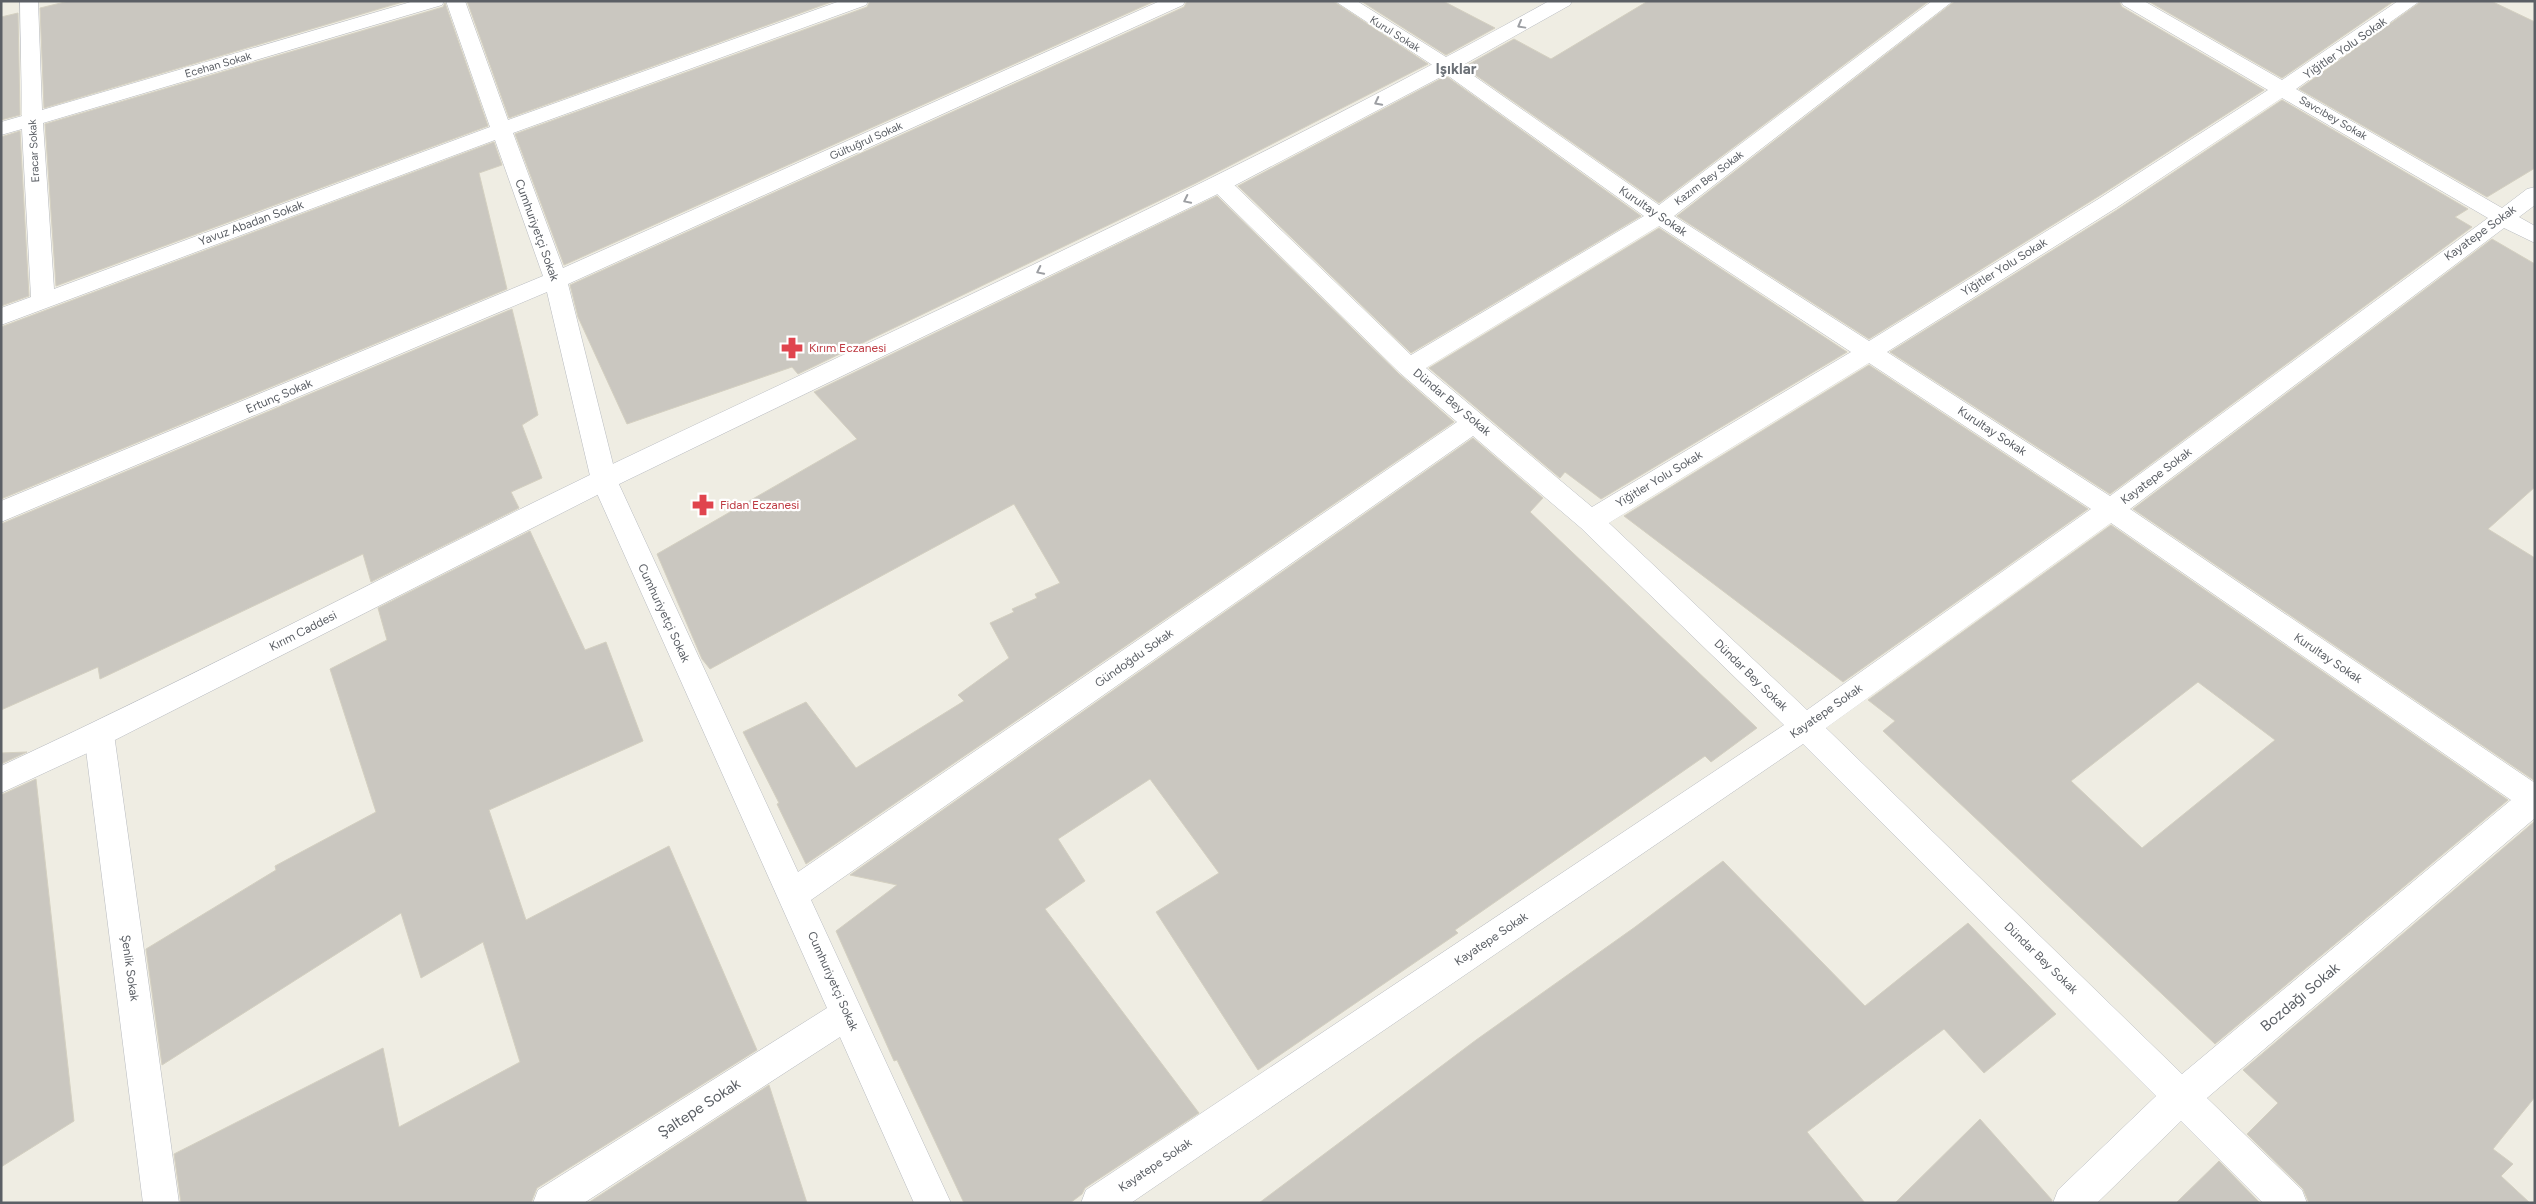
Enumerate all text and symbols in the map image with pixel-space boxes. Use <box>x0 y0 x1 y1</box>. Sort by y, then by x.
street label: Kurul Sokak <box>1367 13 1423 55</box>
street label: Yiğitler Yolu Sokak <box>2301 14 2389 82</box>
one-way arrow <box>1517 19 1526 29</box>
street label: Ecehan Sokak <box>183 49 253 81</box>
district label: Işıklar <box>1436 60 1477 78</box>
street label: Savcıbey Sokak <box>2297 93 2370 143</box>
one-way arrow <box>1374 96 1383 106</box>
street label: Eracar Sokak <box>26 118 42 183</box>
street label: Gültuğrul Sokak <box>828 119 905 163</box>
street label: Kazım Bey Sokak <box>1672 148 1746 208</box>
street label: Cumhuriyetçi Sokak <box>512 177 562 283</box>
street label: Kurultay Sokak <box>1616 183 1690 239</box>
one-way arrow <box>1183 194 1192 204</box>
street label: Yavuz Abadan Sokak <box>197 197 305 248</box>
street label: Kayatepe Sokak <box>2441 202 2519 264</box>
street label: Yiğitler Yolu Sokak <box>1959 235 2050 299</box>
one-way arrow <box>1036 264 1045 275</box>
pharmacy icon: Kırım Eczanesi <box>779 335 805 361</box>
place label: Kırım Eczanesi <box>809 341 886 355</box>
street label: Dündar Bey Sokak <box>1410 366 1494 439</box>
street label: Ertunç Sokak <box>244 376 314 416</box>
street label: Kurultay Sokak <box>1955 404 2029 459</box>
street label: Kayatepe Sokak <box>2118 445 2194 507</box>
street label: Yiğitler Yolu Sokak <box>1613 448 1705 510</box>
pharmacy icon: Fidan Eczanesi <box>690 492 716 518</box>
place label: Fidan Eczanesi <box>720 498 799 512</box>
street label: Cumhuriyetçi Sokak <box>635 561 693 665</box>
street label: Kırım Caddesi <box>267 608 339 654</box>
street label: Gündoğdu Sokak <box>1092 626 1176 690</box>
street label: Kurultay Sokak <box>2291 630 2365 686</box>
street label: Dündar Bey Sokak <box>1711 636 1791 714</box>
street label: Kayatepe Sokak <box>1787 681 1865 741</box>
street label: Kayatepe Sokak <box>1452 909 1530 969</box>
street label: Dündar Bey Sokak <box>2001 919 2081 997</box>
street label: Cumhuriyetçi Sokak <box>805 929 861 1033</box>
street label: Şenlik Sokak <box>118 934 142 1002</box>
street label: Bozdağı Sokak <box>2257 958 2344 1035</box>
street label: Şaltepe Sokak <box>654 1074 744 1141</box>
street label: Kayatepe Sokak <box>1116 1135 1194 1195</box>

